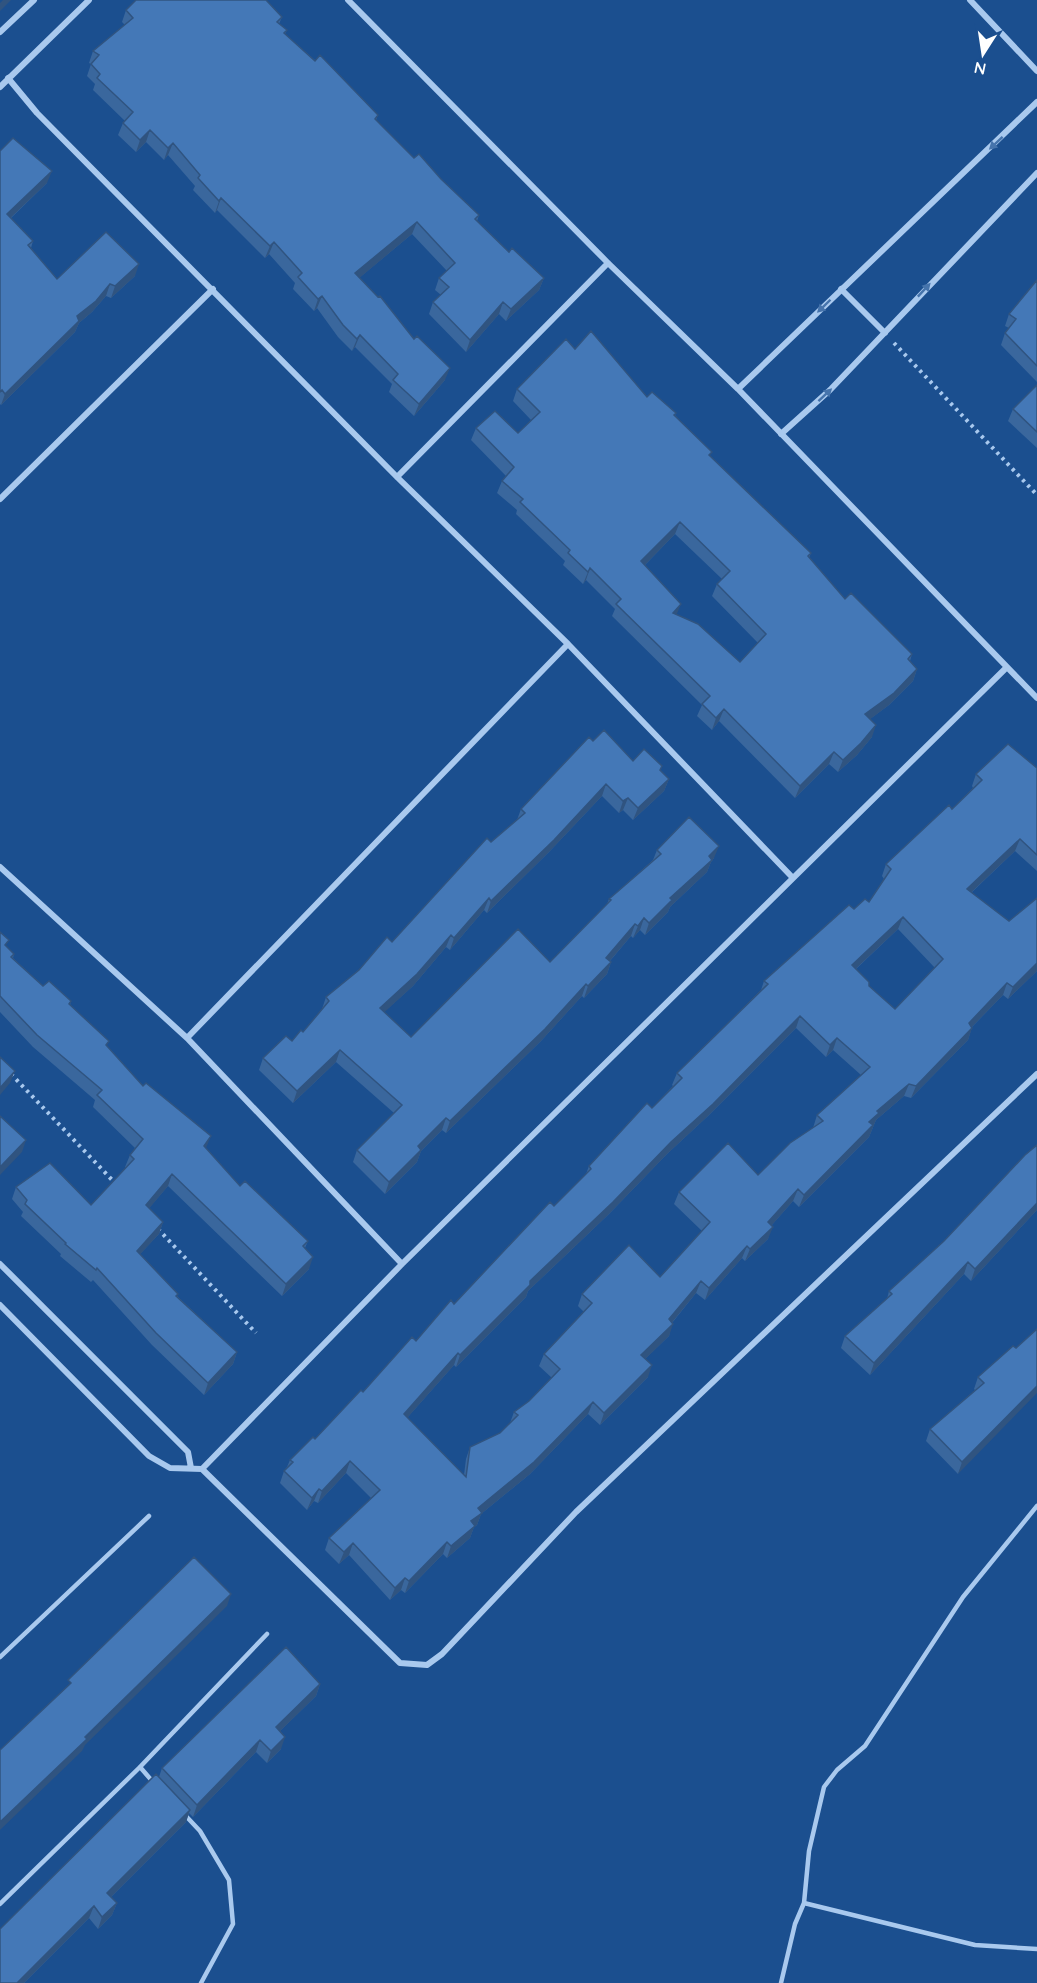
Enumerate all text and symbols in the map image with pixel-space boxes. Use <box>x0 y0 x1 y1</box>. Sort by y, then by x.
north arrow <box>953 24 1013 84</box>
text: N <box>972 58 988 80</box>
one-way arrow <box>989 136 1004 149</box>
one-way arrow <box>917 282 931 297</box>
one-way arrow <box>816 299 831 313</box>
one-way arrow <box>817 388 832 402</box>

